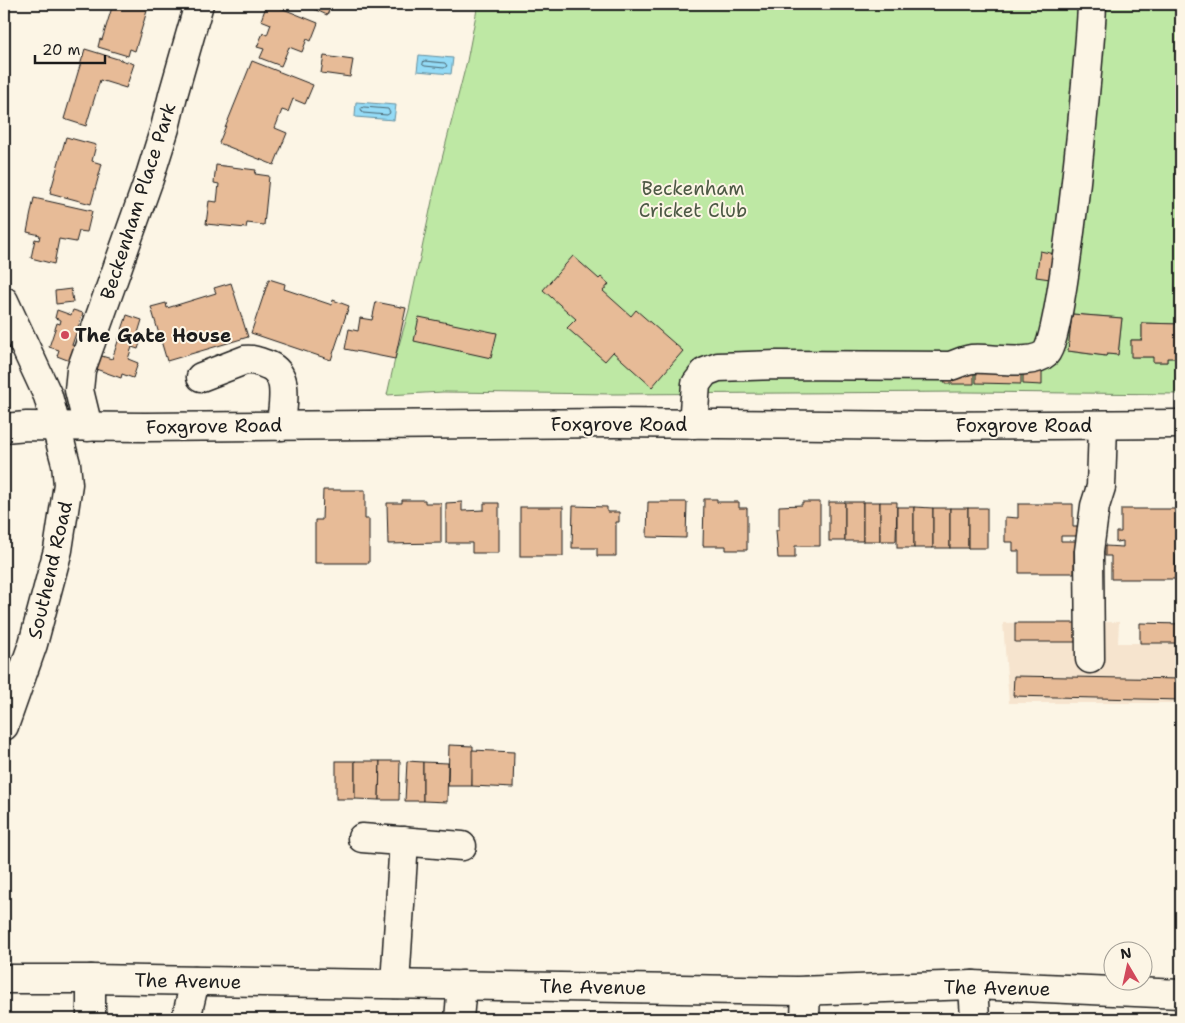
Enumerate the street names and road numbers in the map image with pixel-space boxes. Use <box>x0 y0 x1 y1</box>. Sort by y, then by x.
street label: Beckenham Place Park <box>94 99 182 302</box>
street label: Foxgrove Road <box>146 412 282 440</box>
street label: Foxgrove Road <box>551 412 687 437</box>
street label: Foxgrove Road <box>956 413 1092 438</box>
street label: Southend Road <box>22 499 78 641</box>
street label: The Avenue <box>134 968 242 994</box>
street label: The Avenue <box>539 974 647 1000</box>
street label: The Avenue <box>943 975 1051 1001</box>

